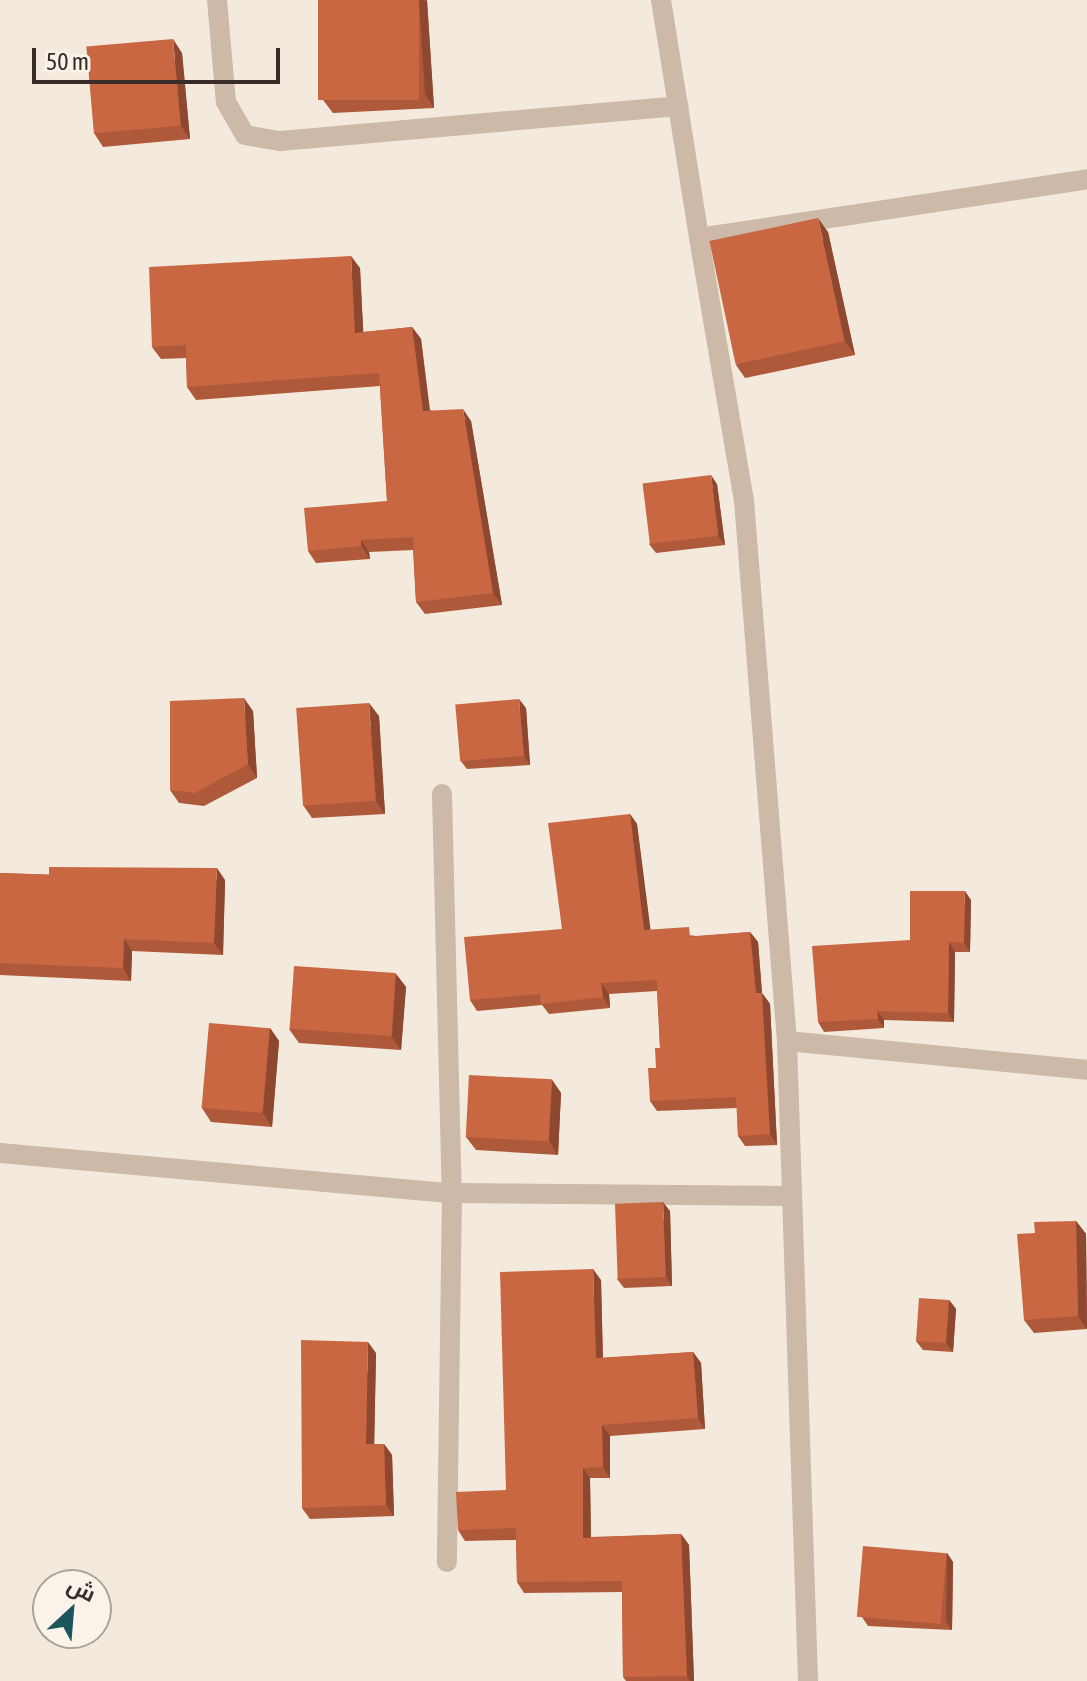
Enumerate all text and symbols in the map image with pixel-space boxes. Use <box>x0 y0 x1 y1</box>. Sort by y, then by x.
scale bar <box>36 32 284 82</box>
text: 50 m <box>46 48 89 75</box>
north arrow <box>32 1569 112 1649</box>
text: ش <box>63 1571 100 1607</box>

